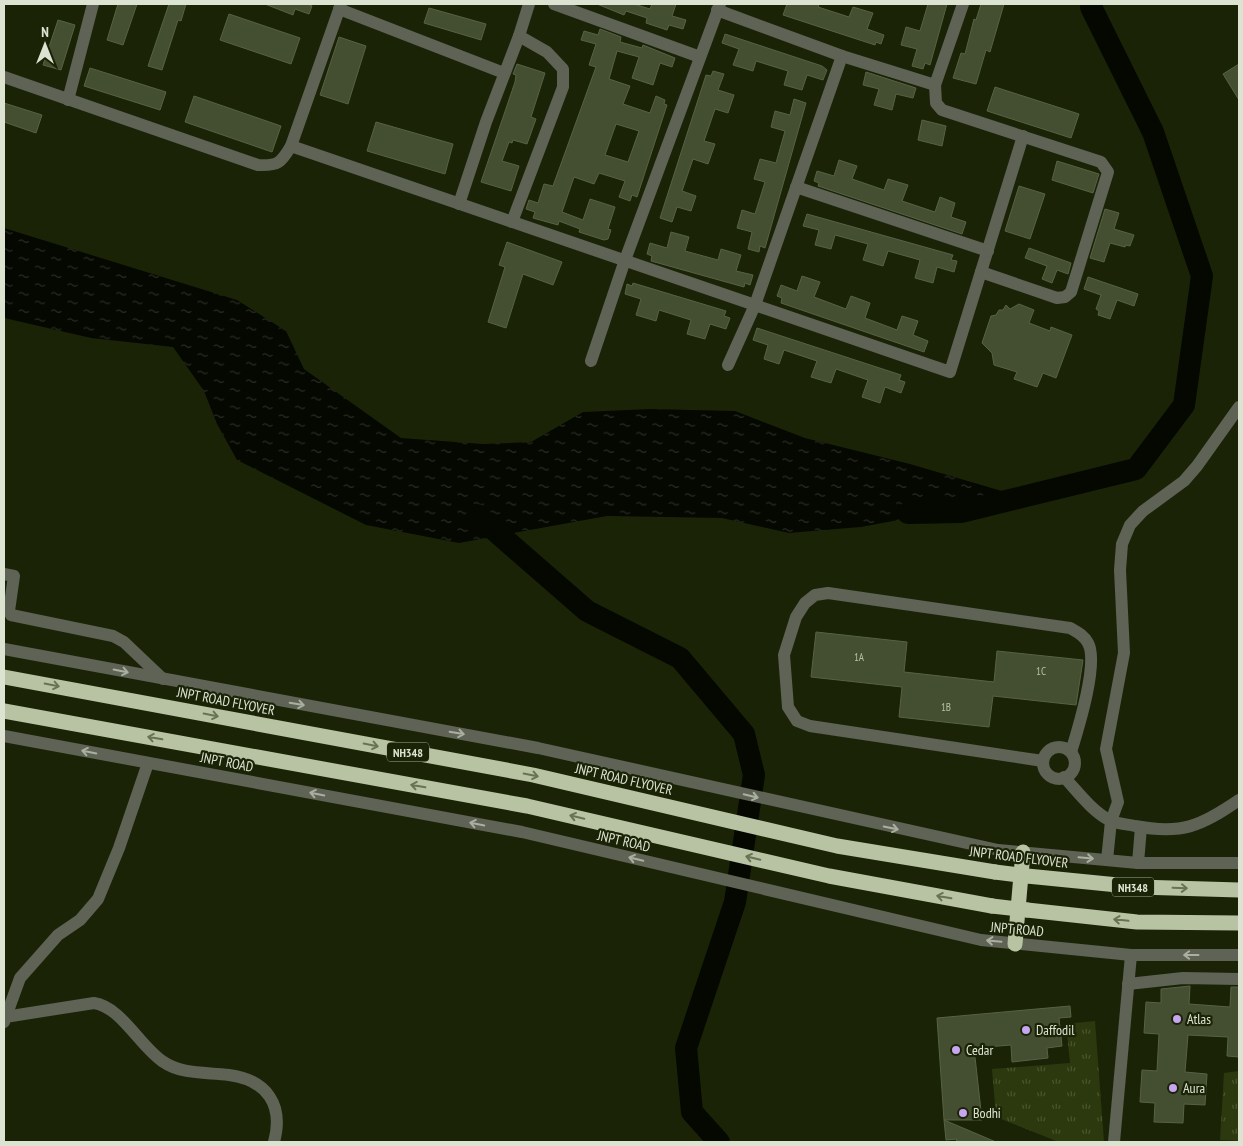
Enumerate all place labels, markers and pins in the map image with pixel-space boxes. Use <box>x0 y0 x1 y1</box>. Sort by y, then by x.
place label: Atlas <box>1187 1010 1211 1028</box>
marker: Atlas <box>1171 1013 1183 1025</box>
place label: Daffodil <box>1036 1021 1075 1039</box>
marker: Daffodil <box>1020 1024 1032 1036</box>
place label: Cedar <box>966 1041 993 1059</box>
marker: Cedar <box>950 1044 962 1056</box>
place label: Aura <box>1183 1079 1205 1097</box>
marker: Aura <box>1167 1082 1179 1094</box>
place label: Bodhi <box>973 1104 1001 1122</box>
marker: Bodhi <box>957 1107 969 1119</box>

